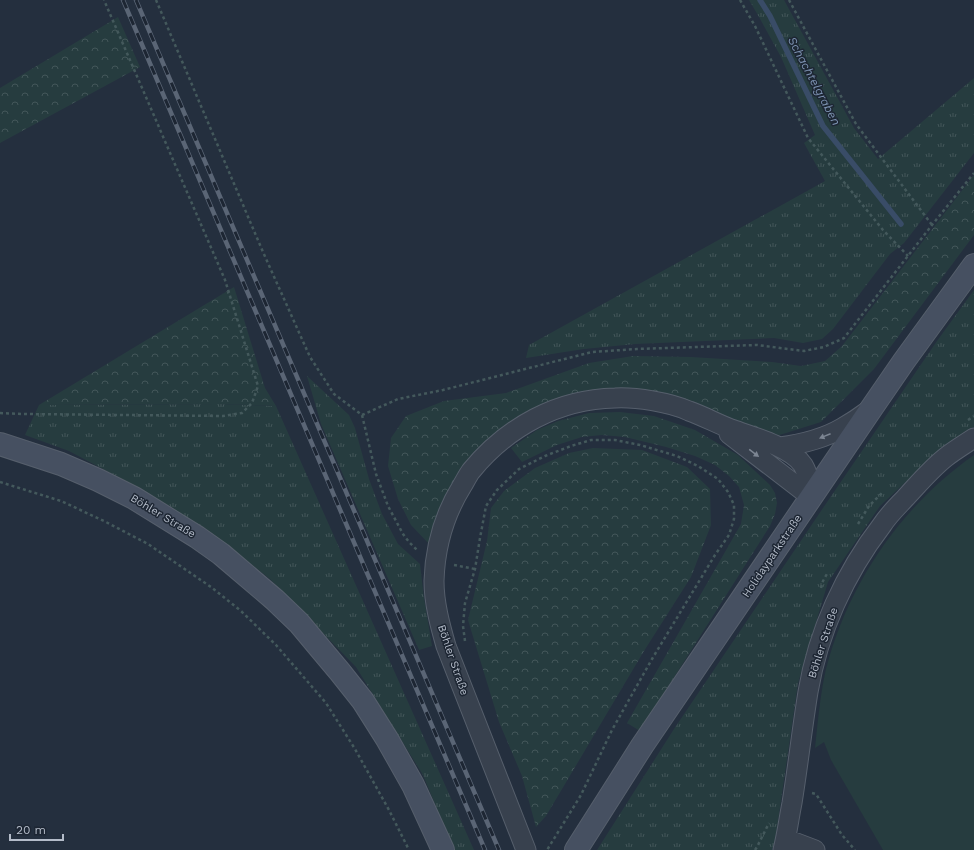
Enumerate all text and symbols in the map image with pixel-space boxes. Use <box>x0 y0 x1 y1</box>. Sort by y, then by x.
water label: Schachtelgraben <box>785 34 843 128</box>
one-way arrow <box>819 433 831 439</box>
one-way arrow <box>749 449 760 458</box>
street label: Böhler Straße <box>128 491 198 541</box>
street label: Holidayparkstraße <box>739 512 805 600</box>
street label: Böhler Straße <box>805 606 841 680</box>
street label: Böhler Straße <box>435 623 471 697</box>
scale bar <box>10 816 63 842</box>
text: 20 m <box>16 823 46 837</box>

